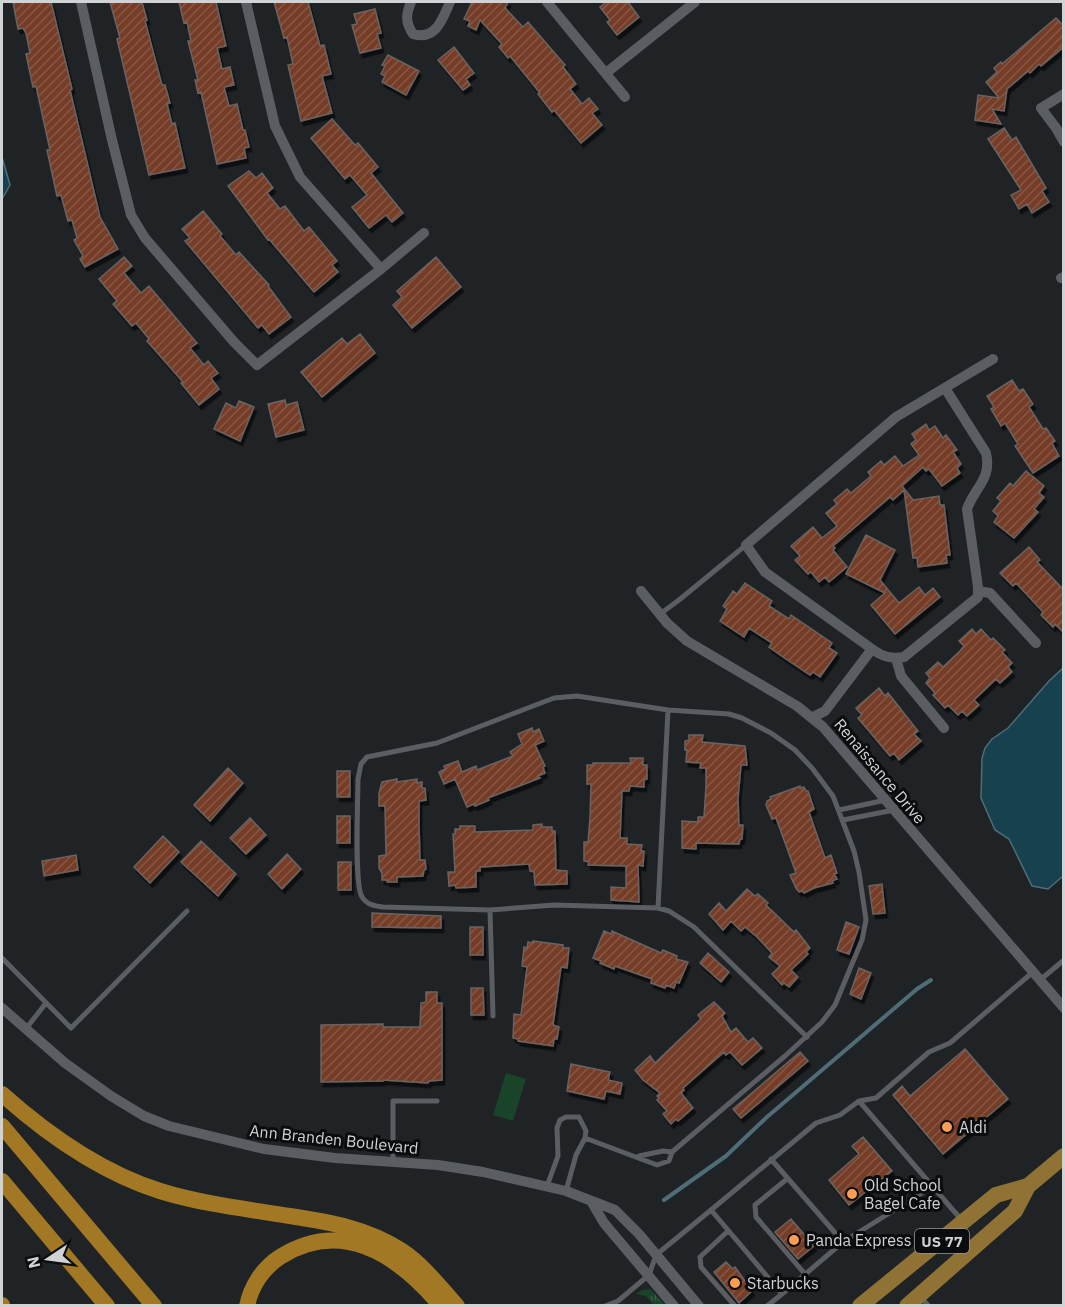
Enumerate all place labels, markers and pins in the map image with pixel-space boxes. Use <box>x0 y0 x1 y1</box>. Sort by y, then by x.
place label: Aldi <box>959 1117 987 1137</box>
marker: Aldi <box>940 1120 954 1134</box>
place label: Old School Bagel Cafe <box>864 1175 941 1213</box>
marker: Old School Bagel Cafe <box>845 1187 859 1201</box>
place label: Panda Express <box>806 1230 912 1250</box>
marker: Panda Express <box>787 1233 801 1247</box>
place label: Starbucks <box>747 1273 819 1293</box>
marker: Starbucks <box>728 1276 742 1290</box>

